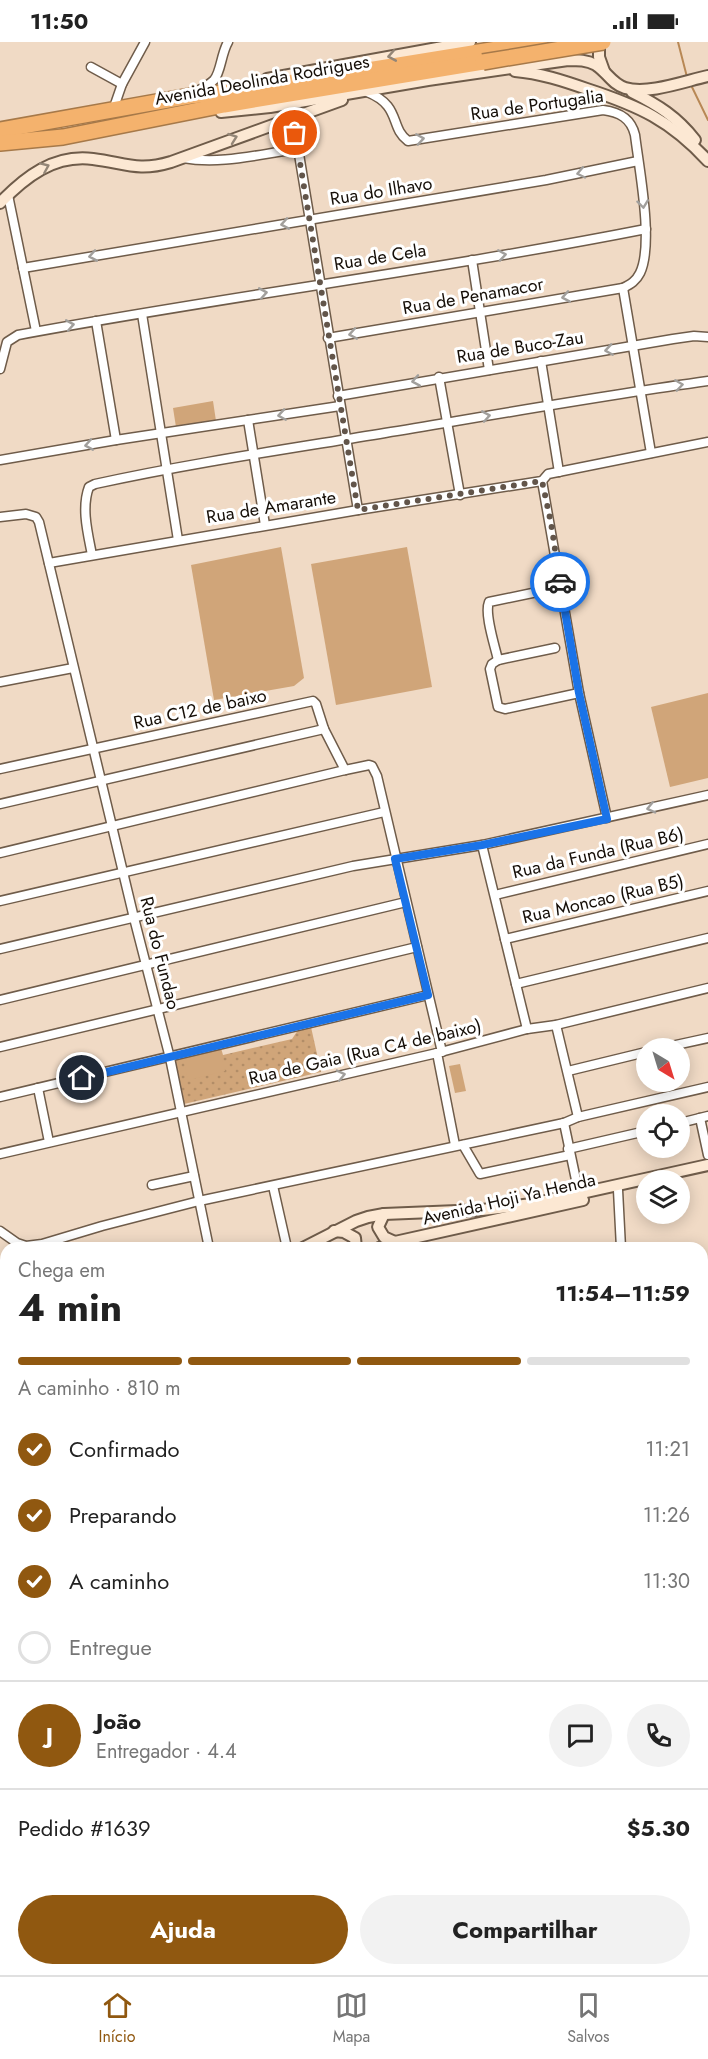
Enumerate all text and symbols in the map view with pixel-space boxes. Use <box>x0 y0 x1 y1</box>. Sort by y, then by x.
text: 11:50 <box>30 5 88 37</box>
street label: Avenida Deolinda Rodrigues <box>153 48 371 112</box>
one-way arrow <box>387 49 397 62</box>
street label: Rua de Portugalia <box>469 83 605 127</box>
pin <box>269 107 320 158</box>
icon: bag <box>278 116 311 149</box>
one-way arrow <box>227 133 238 146</box>
one-way arrow <box>416 133 425 145</box>
one-way arrow <box>39 162 50 174</box>
one-way arrow <box>576 166 586 179</box>
street label: Rua do Ilhavo <box>328 170 434 212</box>
one-way arrow <box>636 200 649 209</box>
one-way arrow <box>280 217 290 229</box>
street label: Rua de Cela <box>332 237 428 277</box>
one-way arrow <box>88 249 98 262</box>
one-way arrow <box>497 250 506 262</box>
street label: Rua de Penamacor <box>401 271 546 321</box>
one-way arrow <box>257 287 267 300</box>
one-way arrow <box>561 291 570 303</box>
one-way arrow <box>65 319 75 332</box>
street label: Rua de Buco-Zau <box>455 324 585 370</box>
one-way arrow <box>348 327 357 339</box>
one-way arrow <box>604 343 614 356</box>
one-way arrow <box>412 374 422 387</box>
one-way arrow <box>674 379 684 391</box>
one-way arrow <box>277 408 287 420</box>
one-way arrow <box>482 410 491 422</box>
one-way arrow <box>85 438 94 450</box>
street label: Rua de Amarante <box>204 484 338 530</box>
courier <box>530 552 590 612</box>
icon: car <box>544 566 577 599</box>
street label: Rua C12 de baixo <box>131 682 269 736</box>
one-way arrow <box>646 801 656 814</box>
street label: Rua da Funda (Rua B6) <box>510 821 686 885</box>
street label: Rua Moncao (Rua B5) <box>520 868 686 930</box>
street label: Rua do Fundao <box>133 894 187 1012</box>
street label: Rua de Gaia (Rua C4 de baixo) <box>246 1013 484 1091</box>
north arrow <box>636 1038 690 1092</box>
map controls <box>636 1038 690 1224</box>
pin <box>56 1052 107 1103</box>
icon: home <box>65 1061 98 1094</box>
one-way arrow <box>336 1069 346 1082</box>
button: locate <box>636 1104 690 1158</box>
street label: Avenida Hoji Ya Henda <box>420 1166 598 1232</box>
button: layers <box>636 1170 690 1224</box>
text: Chega em <box>18 1256 105 1285</box>
text: 11:54–11:59 <box>555 1277 690 1309</box>
text: 4 min <box>18 1279 122 1336</box>
text: A caminho · 810 m <box>18 1374 181 1403</box>
icon: check <box>18 1433 51 1466</box>
text: Confirmado <box>69 1433 179 1465</box>
text: 11:21 <box>646 1435 690 1464</box>
icon: check <box>18 1499 51 1532</box>
text: Preparando <box>69 1499 177 1531</box>
text: 11:26 <box>643 1501 690 1530</box>
icon: check <box>18 1565 51 1598</box>
text: A caminho <box>69 1565 169 1597</box>
text: 11:30 <box>643 1567 690 1596</box>
text: Entregue <box>69 1631 152 1663</box>
button: chat <box>549 1704 612 1767</box>
button: phone <box>627 1704 690 1767</box>
text: João <box>96 1705 141 1737</box>
text: J <box>46 1719 53 1751</box>
text: Entregador · 4.4 <box>96 1737 237 1766</box>
text: Pedido #1639 <box>18 1812 151 1844</box>
text: $5.30 <box>627 1812 690 1844</box>
button: Ajuda <box>18 1895 348 1964</box>
button: Compartilhar <box>360 1895 690 1964</box>
tab: Início <box>99 1989 136 2048</box>
tab: Mapa <box>333 1989 370 2048</box>
tab: Salvos <box>567 1989 609 2048</box>

